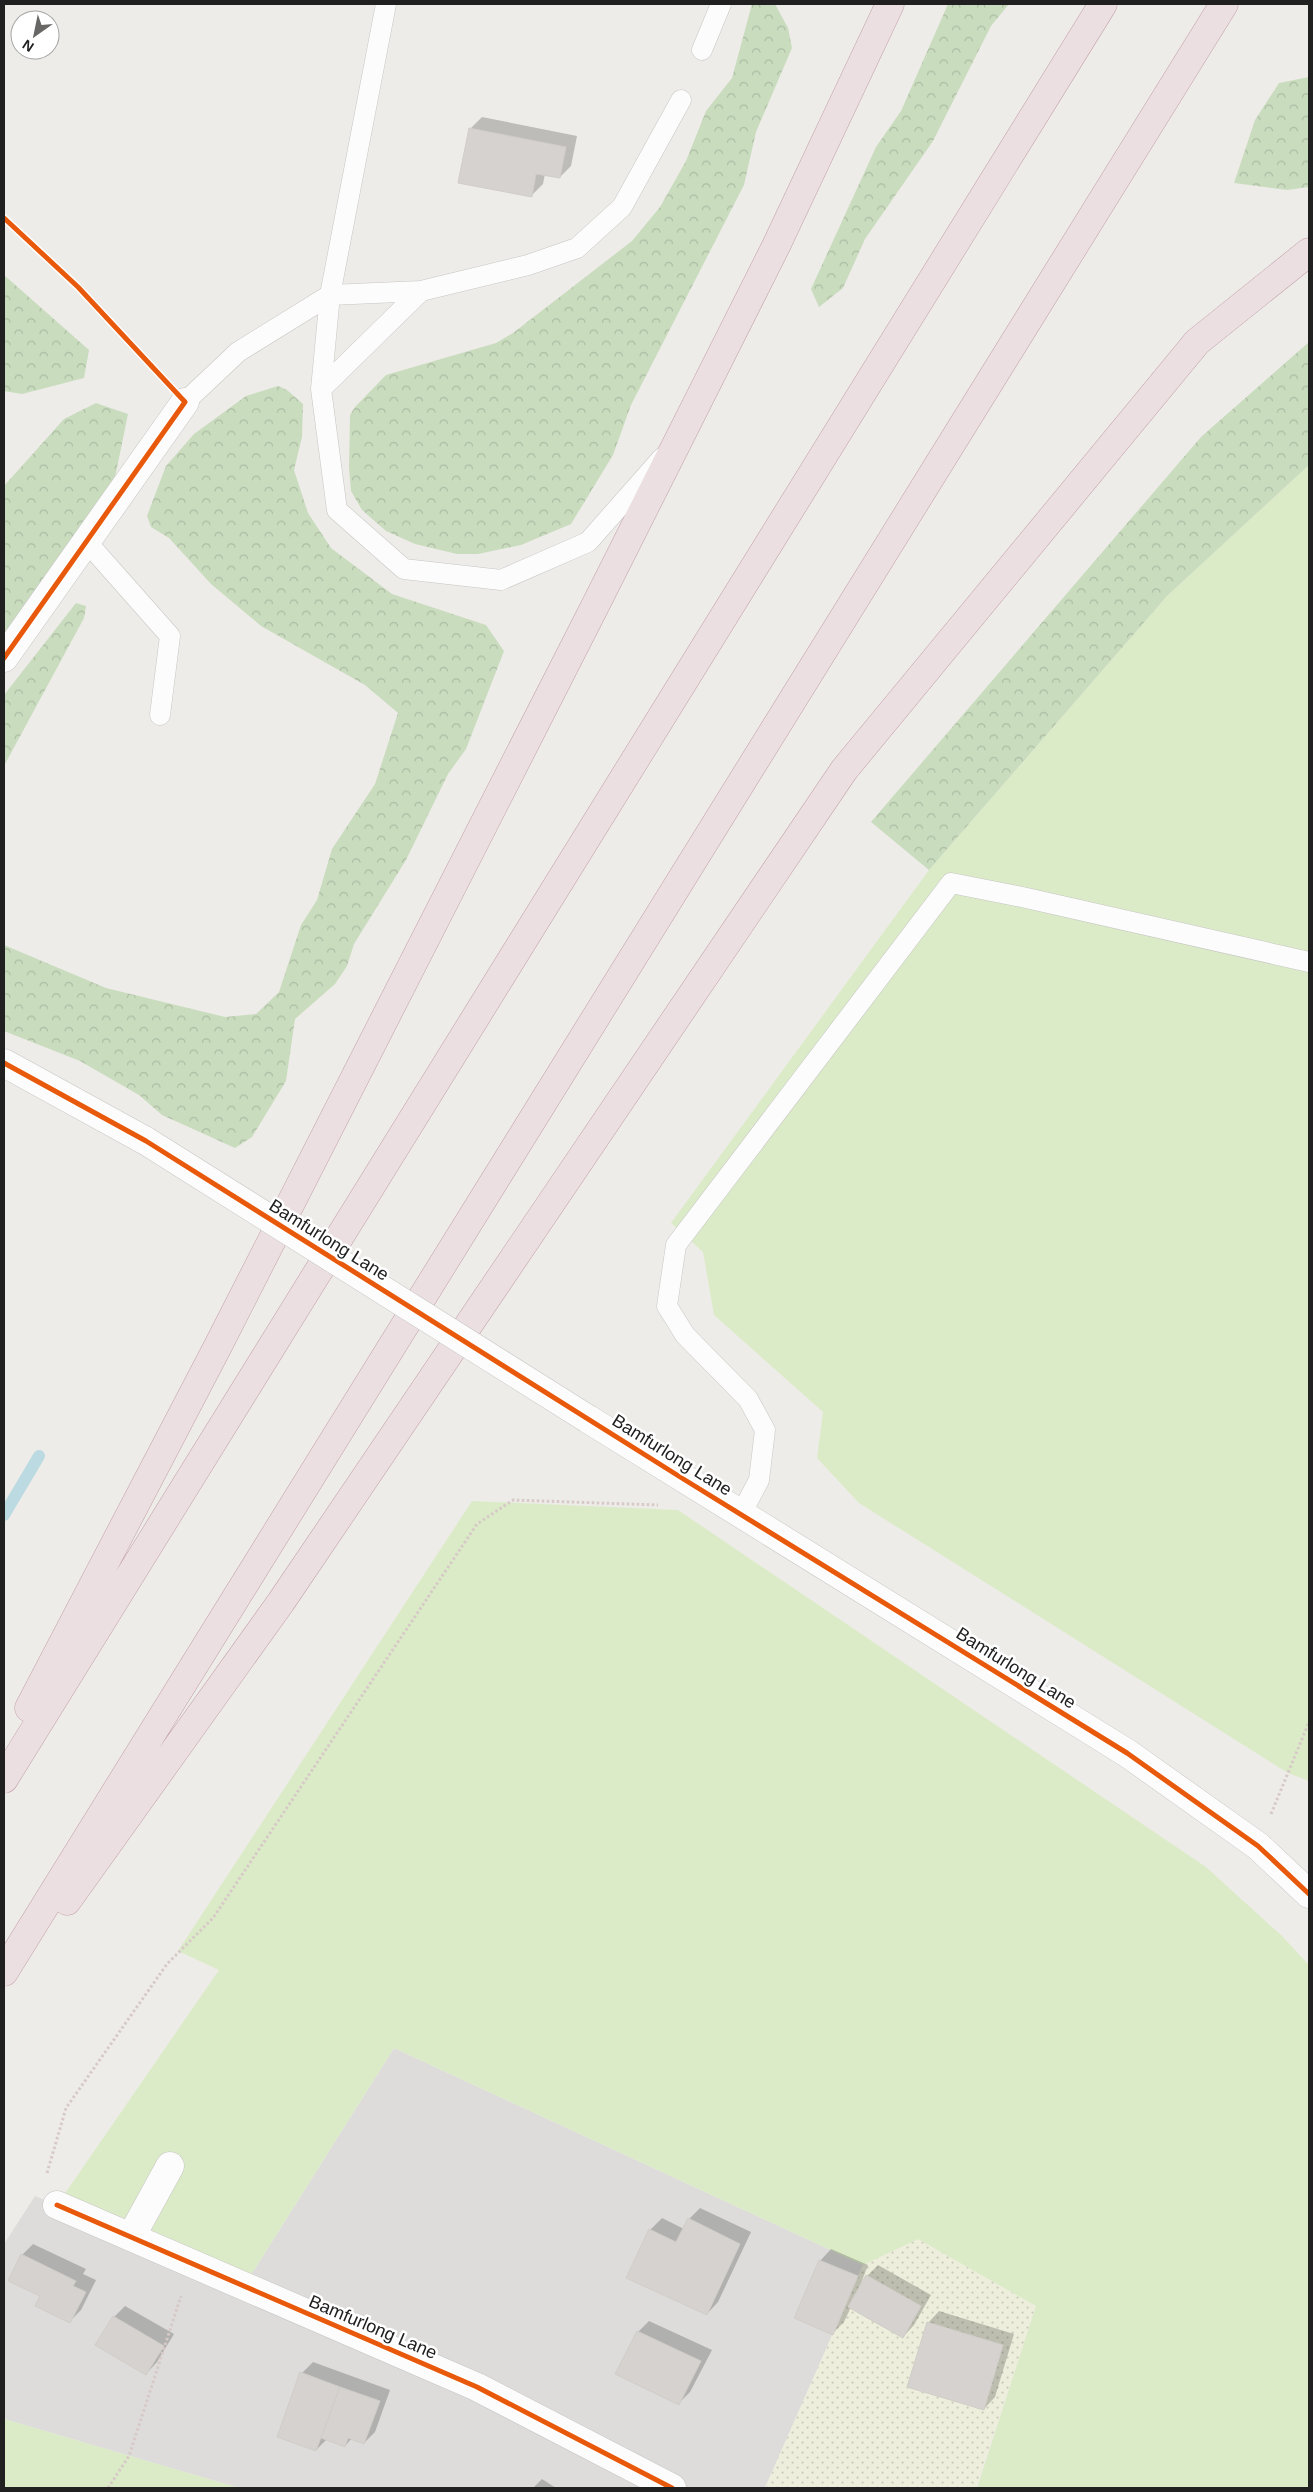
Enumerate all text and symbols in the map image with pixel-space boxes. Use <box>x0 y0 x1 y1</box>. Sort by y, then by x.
north arrow <box>10 10 60 60</box>
text: N <box>19 36 37 55</box>
street label: Bamfurlong Lane <box>266 1195 392 1285</box>
street label: Bamfurlong Lane <box>609 1410 735 1500</box>
street label: Bamfurlong Lane <box>953 1623 1079 1713</box>
street label: Bamfurlong Lane <box>306 2291 440 2363</box>

